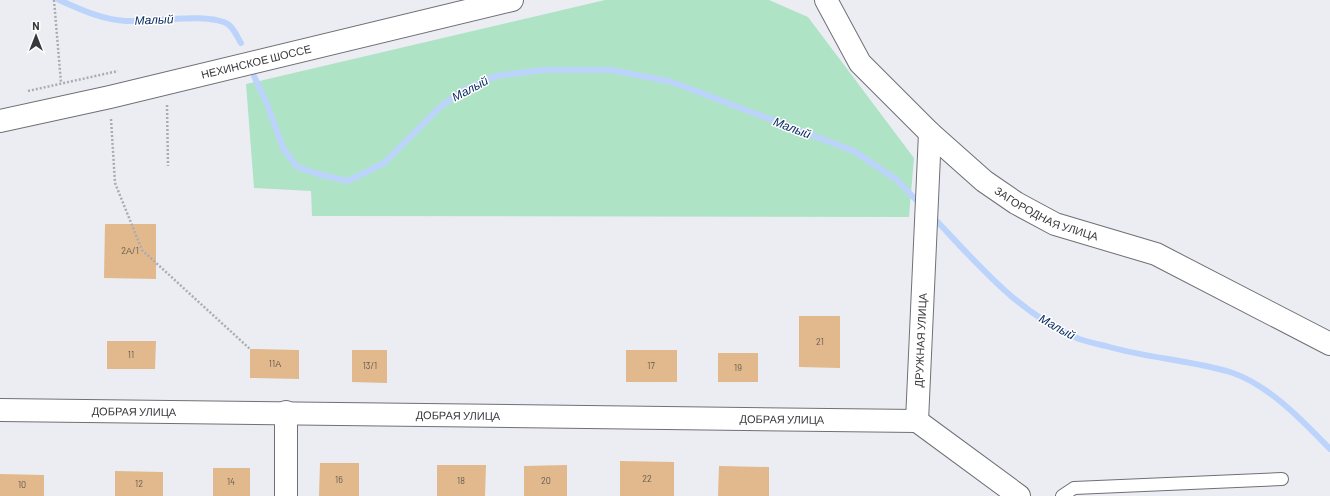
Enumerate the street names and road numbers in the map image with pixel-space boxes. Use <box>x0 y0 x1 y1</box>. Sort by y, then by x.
street label: НЕХИНСКОЕ ШОССЕ <box>200 42 312 81</box>
street label: ЗАГОРОДНАЯ УЛИЦА <box>992 183 1101 243</box>
street label: ДРУЖНАЯ УЛИЦА <box>912 292 929 388</box>
street label: ДОБРАЯ УЛИЦА <box>92 404 177 418</box>
street label: ДОБРАЯ УЛИЦА <box>416 408 501 422</box>
street label: ДОБРАЯ УЛИЦА <box>740 412 825 426</box>

